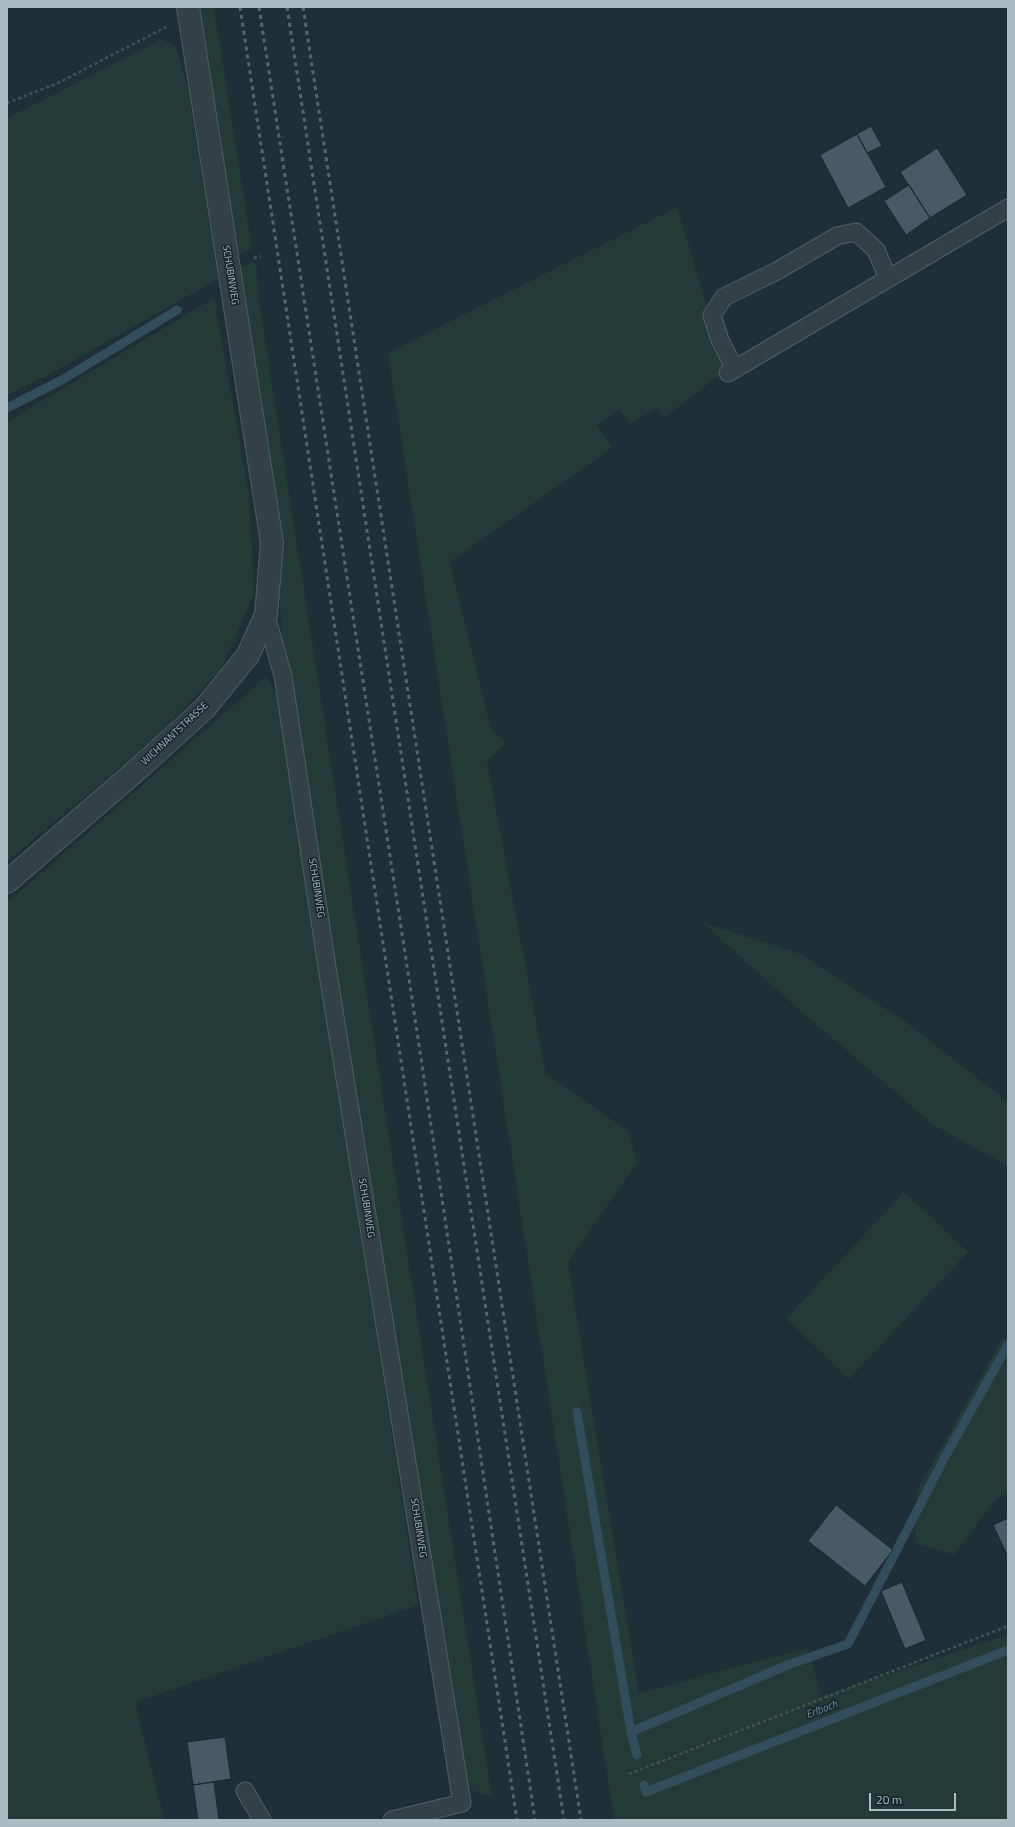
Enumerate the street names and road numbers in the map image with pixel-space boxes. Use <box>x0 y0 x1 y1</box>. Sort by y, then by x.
street label: SCHUBINWEG <box>219 244 241 306</box>
street label: WICHNANTSTRASSE <box>139 700 211 768</box>
street label: SCHUBINWEG <box>305 857 327 919</box>
street label: SCHUBINWEG <box>355 1177 377 1239</box>
street label: SCHUBINWEG <box>407 1497 429 1559</box>

